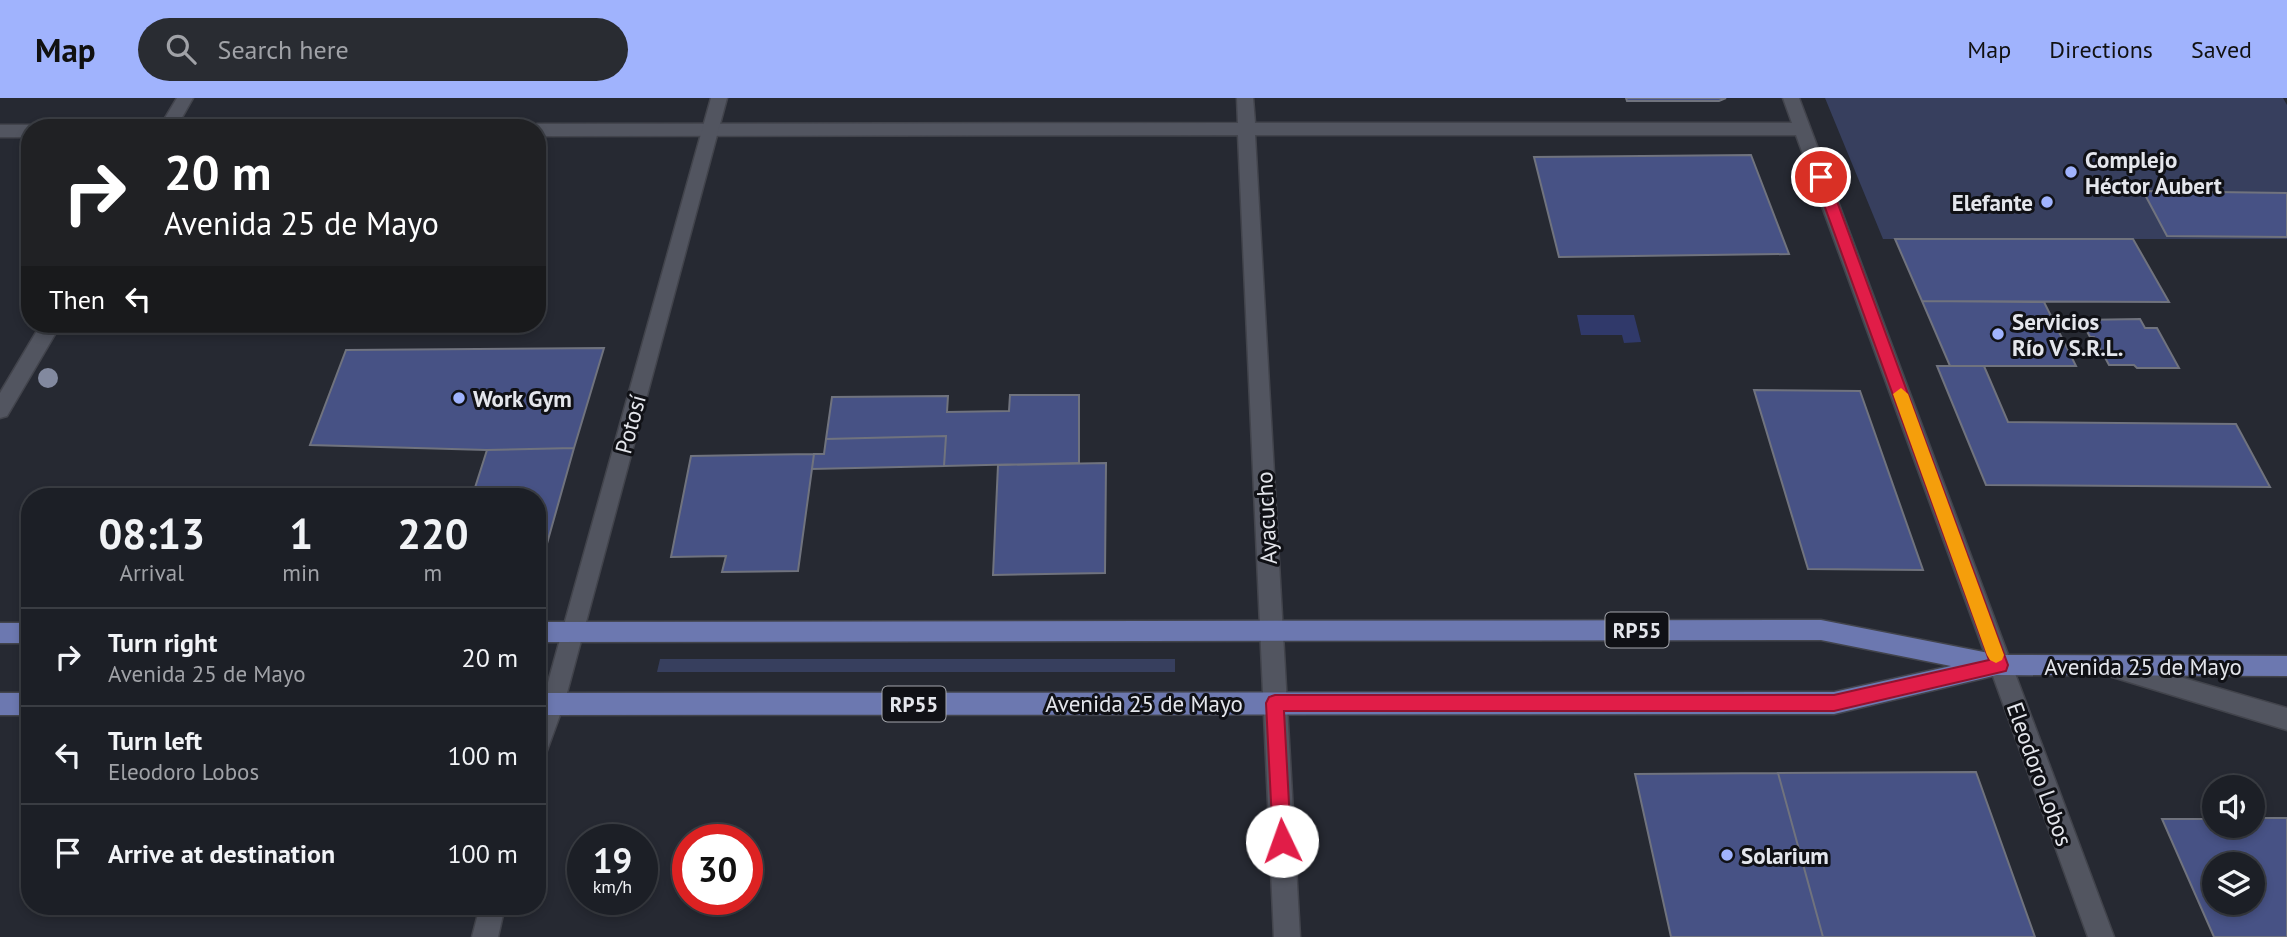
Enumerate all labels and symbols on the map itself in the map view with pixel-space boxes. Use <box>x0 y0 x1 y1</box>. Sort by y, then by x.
place label: Complejo Héctor Aubert <box>2085 145 2222 200</box>
pin <box>1791 147 1851 207</box>
marker: Complejo Héctor Aubert <box>2063 164 2079 180</box>
place label: Elefante <box>1952 188 2033 217</box>
marker: Elefante <box>2039 194 2055 210</box>
place label: Servicios Río V S.R.L. <box>2012 307 2123 362</box>
marker: Servicios Río V S.R.L. <box>1990 326 2006 342</box>
place label: Work Gym <box>473 384 572 413</box>
marker: Work Gym <box>451 390 467 406</box>
street label: Potosí <box>608 391 652 457</box>
street label: Ayacucho <box>1249 471 1283 565</box>
road number: RP55 <box>1606 612 1668 648</box>
street label: Avenida 25 de Mayo <box>2044 652 2242 681</box>
road number: RP55 <box>883 686 946 722</box>
street label: Avenida 25 de Mayo <box>1045 689 1243 718</box>
street label: Eleodoro Lobos <box>2001 698 2079 850</box>
position arrow <box>1245 804 1319 878</box>
speed limit sign: 30 <box>672 824 763 915</box>
place label: Solarium <box>1741 841 1829 870</box>
marker: Solarium <box>1719 847 1735 863</box>

